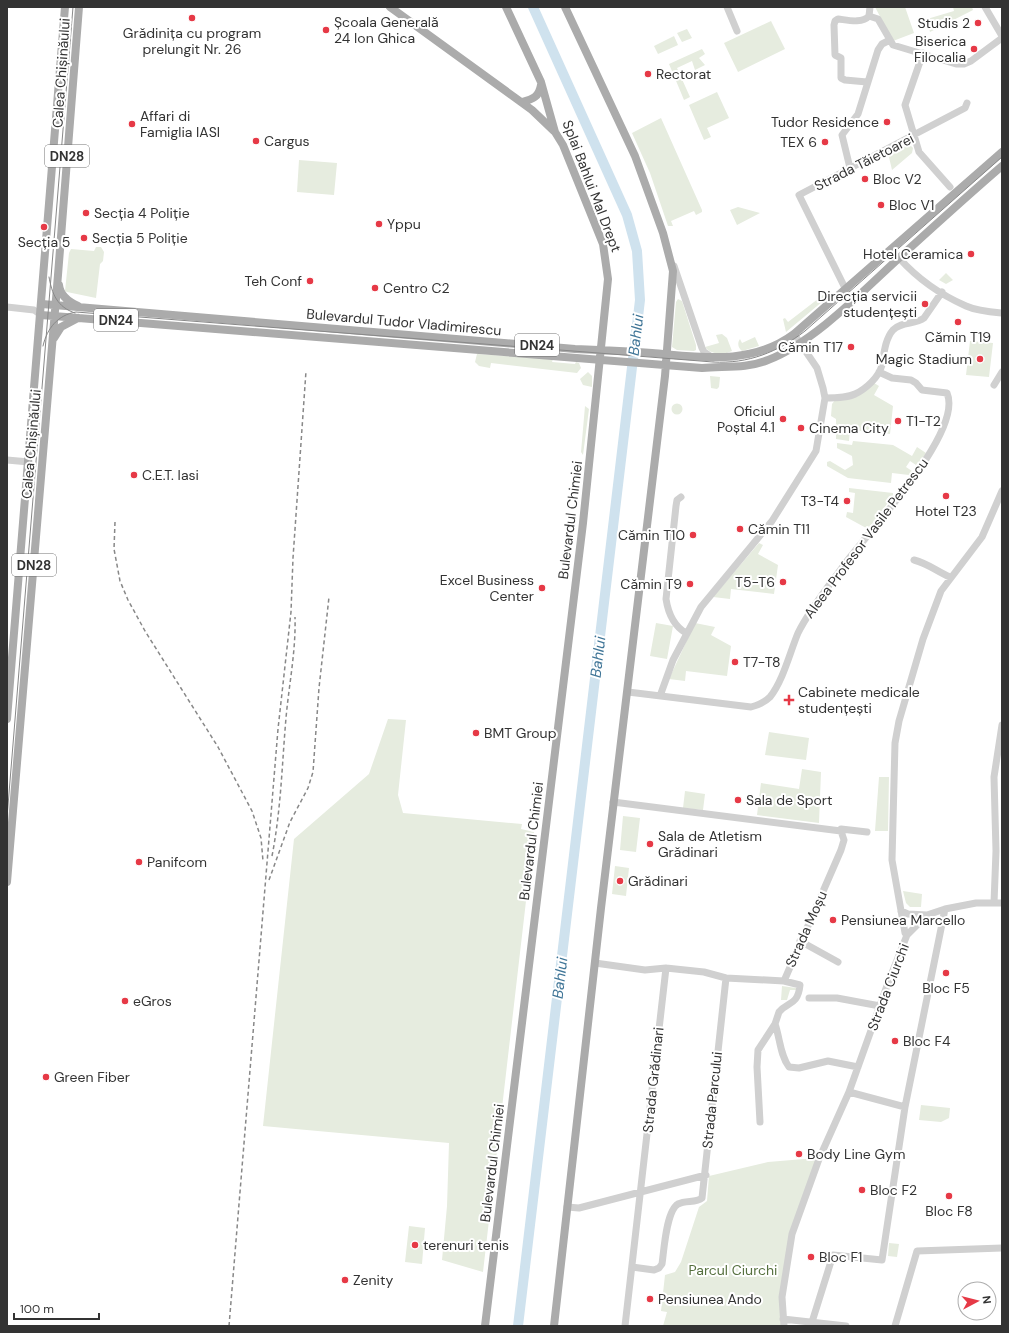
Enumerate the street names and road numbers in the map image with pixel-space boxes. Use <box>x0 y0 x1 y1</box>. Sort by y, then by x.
street label: Calea Chișinăului <box>48 17 74 129</box>
street label: Splai Bahlui Mal Drept <box>559 118 625 254</box>
street label: Strada Tăietoarei <box>811 129 917 195</box>
road number: DN28 <box>45 145 89 167</box>
street label: Bulevardul Tudor Vladimirescu <box>306 305 502 339</box>
road number: DN24 <box>94 309 138 331</box>
road number: DN24 <box>515 334 559 356</box>
street label: Calea Chișinăului <box>17 388 45 500</box>
street label: Aleea Profesor Vasile Petrescu <box>800 454 932 622</box>
street label: Bulevardul Chimiei <box>554 460 586 580</box>
road number: DN28 <box>12 554 56 576</box>
street label: Bulevardul Chimiei <box>515 781 547 901</box>
street label: Strada Moșu <box>781 888 831 970</box>
street label: Strada Ciurchi <box>863 941 913 1033</box>
street label: Strada Grădinari <box>638 1026 668 1134</box>
street label: Strada Parcului <box>698 1051 726 1149</box>
street label: Bulevardul Chimiei <box>476 1103 508 1223</box>

